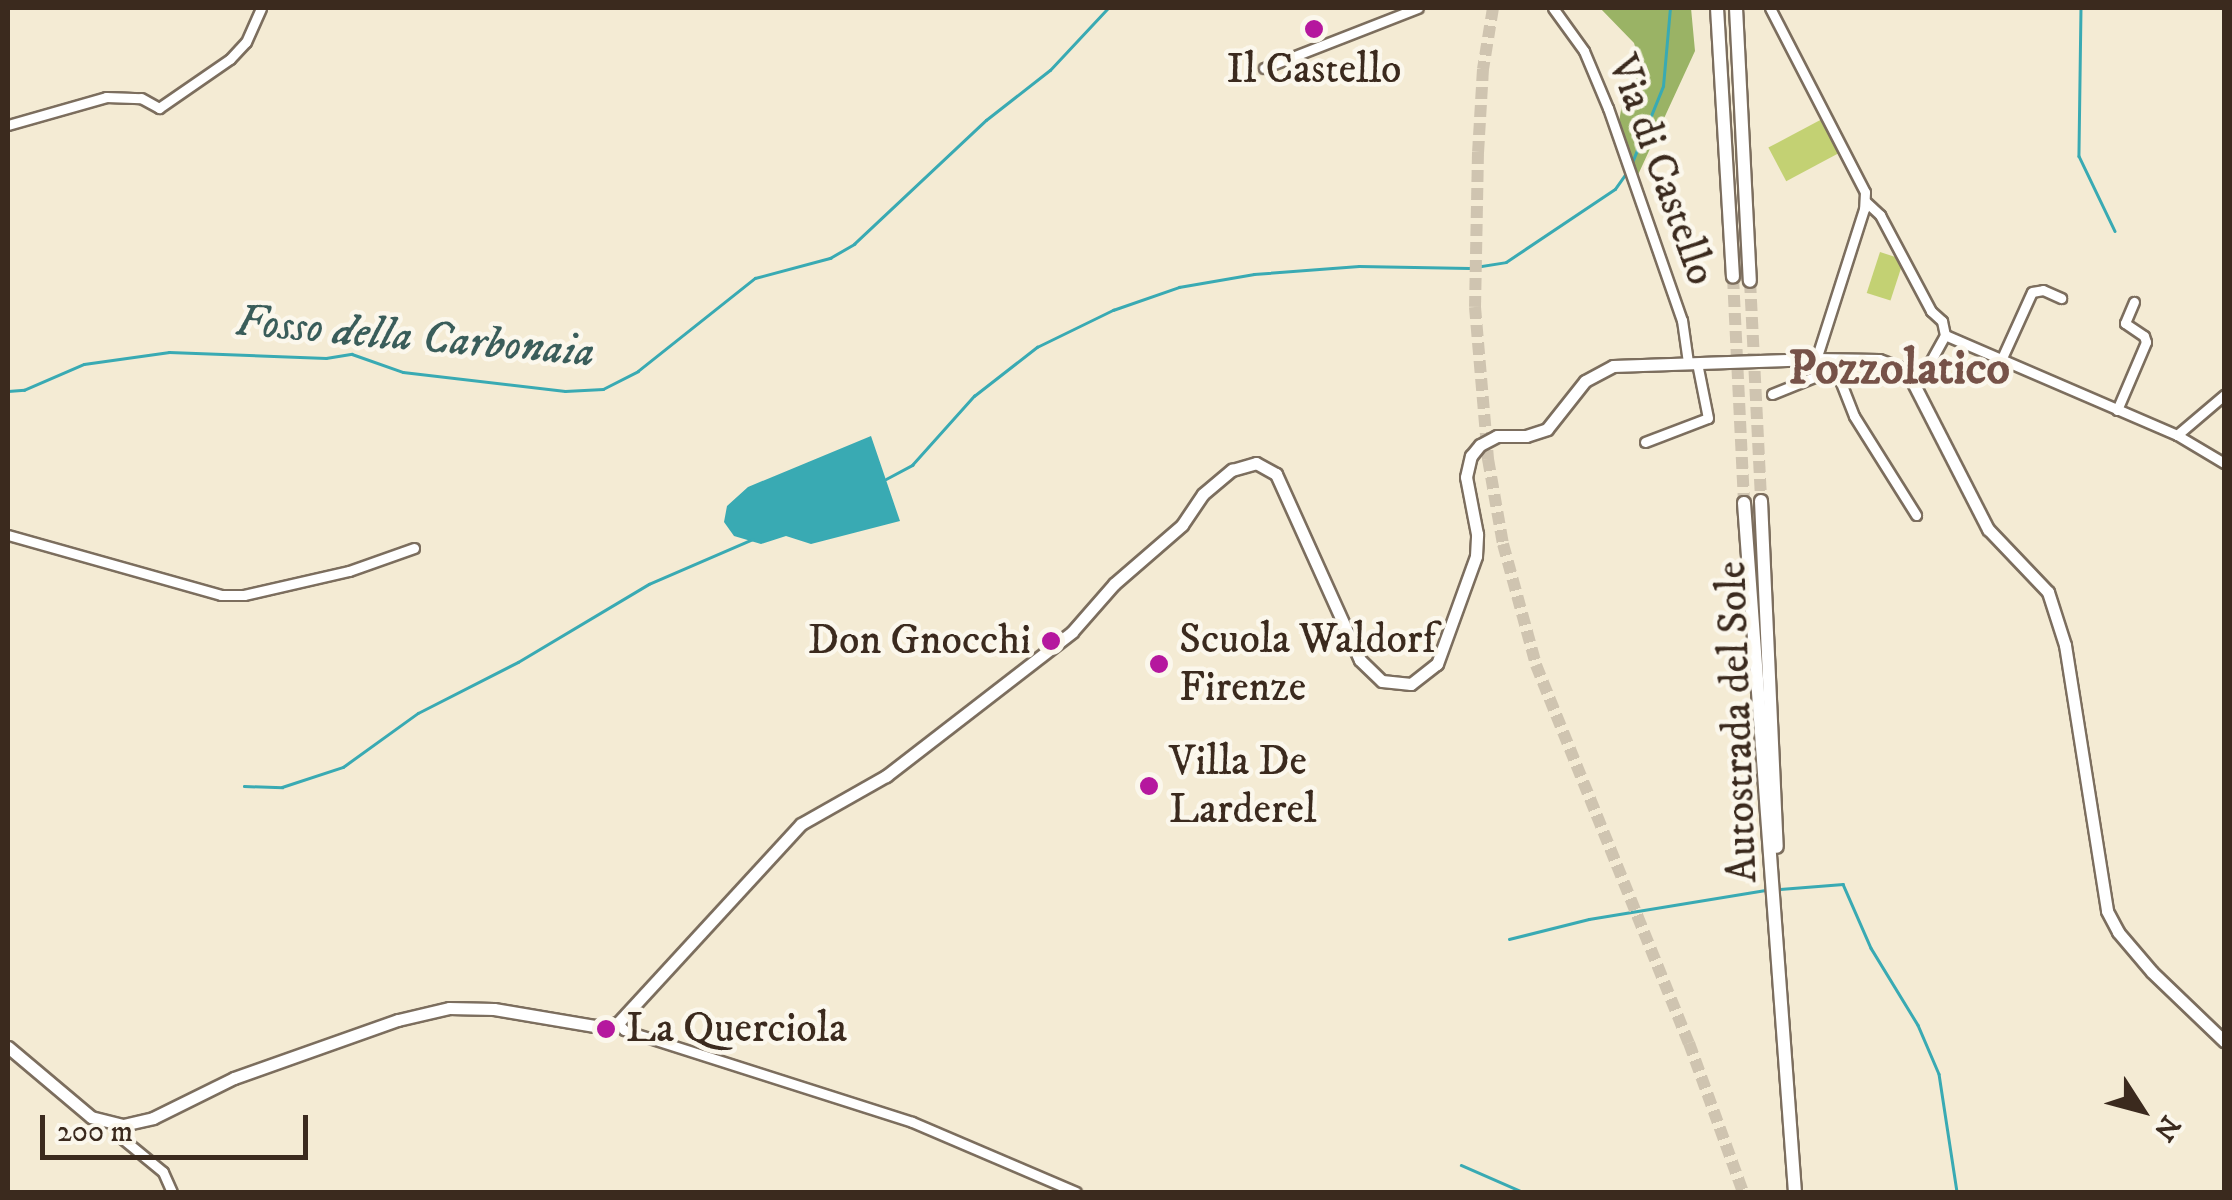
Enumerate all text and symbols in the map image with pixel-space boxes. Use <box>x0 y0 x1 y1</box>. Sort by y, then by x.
marker: Il Castello <box>1303 18 1325 40</box>
place label: Il Castello <box>1226 45 1402 95</box>
street label: Via di Castello <box>1596 48 1726 292</box>
water label: Fosso della Carbonaia <box>233 295 597 381</box>
district label: Pozzolatico <box>1788 341 2010 399</box>
street label: Autostrada del Sole <box>1707 560 1769 884</box>
place label: Scuola Waldorf Firenze <box>1179 615 1436 714</box>
place label: Don Gnocchi <box>808 616 1031 666</box>
marker: Don Gnocchi <box>1040 630 1062 652</box>
marker: Scuola Waldorf Firenze <box>1148 653 1170 675</box>
place label: Villa De Larderel <box>1169 737 1317 836</box>
marker: Villa De Larderel <box>1138 775 1160 797</box>
place label: La Querciola <box>626 1004 847 1054</box>
marker: La Querciola <box>595 1018 617 1040</box>
north arrow <box>2092 1060 2192 1160</box>
scale bar <box>45 1095 312 1157</box>
text: N <box>2146 1108 2188 1148</box>
text: 200 m <box>57 1114 133 1151</box>

